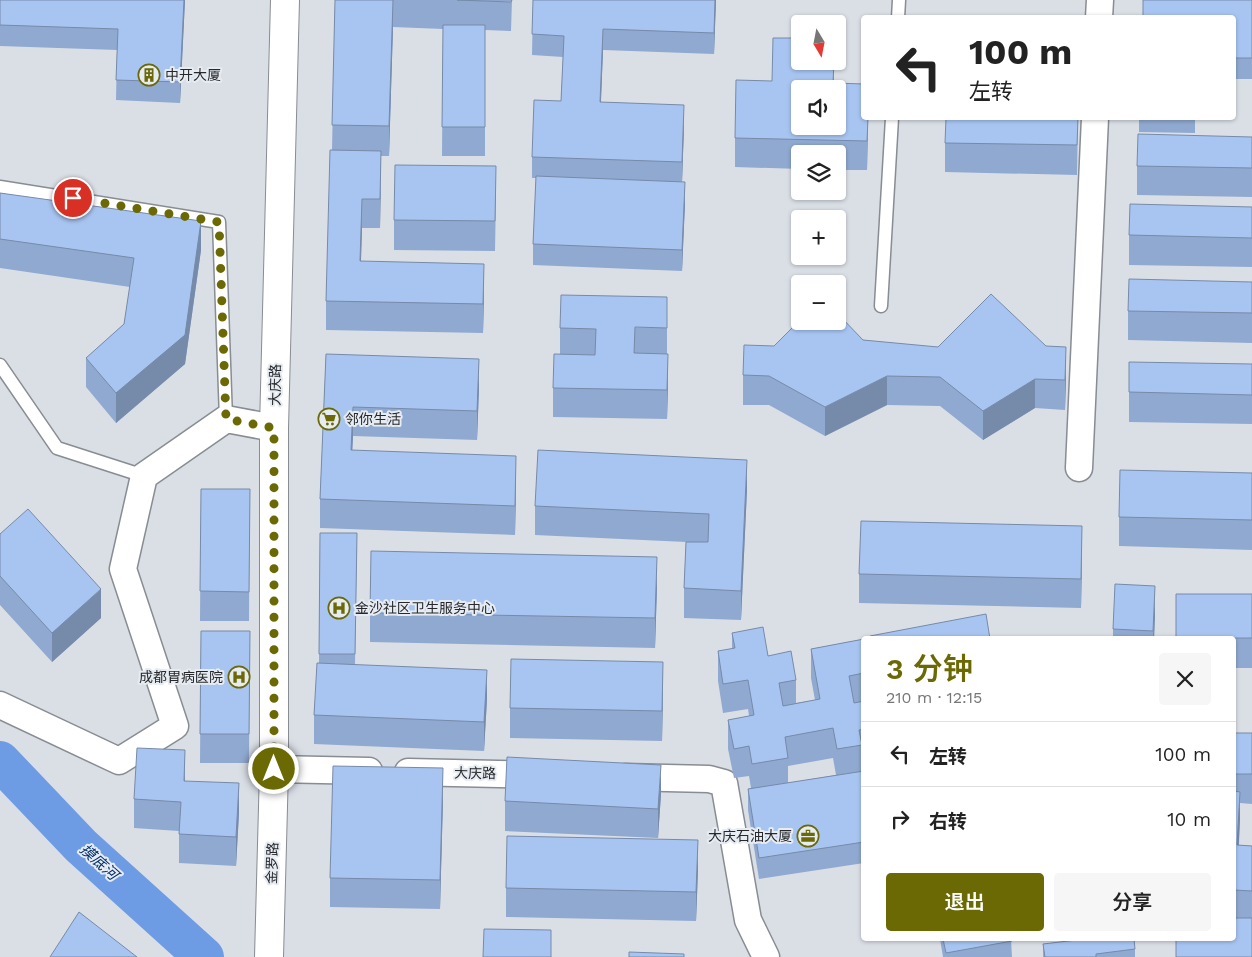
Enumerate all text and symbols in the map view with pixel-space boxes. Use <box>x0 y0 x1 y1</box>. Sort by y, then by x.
north arrow <box>791 15 846 70</box>
map controls <box>791 15 846 330</box>
text: 100 m <box>969 31 1072 73</box>
icon: left <box>886 35 951 100</box>
building icon: 中开大厦 <box>137 63 161 87</box>
place label: 中开大厦 <box>165 67 221 83</box>
text: 左转 <box>969 79 1013 104</box>
button: sound <box>791 80 846 135</box>
button: layers <box>791 145 846 200</box>
pin <box>52 177 94 219</box>
icon: arrive <box>59 184 87 212</box>
button: + <box>791 210 846 265</box>
button: − <box>791 275 846 330</box>
street label: 大庆路 <box>267 364 283 406</box>
supermarket icon: 邻你生活 <box>317 407 341 431</box>
place label: 邻你生活 <box>345 411 401 427</box>
hospital icon: 金沙社区卫生服务中心 <box>327 596 351 620</box>
place label: 金沙社区卫生服务中心 <box>355 600 495 616</box>
text: 3 分钟 <box>886 651 973 686</box>
button: close <box>1159 653 1211 705</box>
hospital icon: 成都胃病医院 <box>227 665 251 689</box>
place label: 成都胃病医院 <box>139 669 223 685</box>
text: 210 m · 12:15 <box>886 688 982 707</box>
icon: left <box>886 740 914 768</box>
position arrow <box>247 742 299 794</box>
text: 100 m <box>1155 743 1211 766</box>
text: 左转 <box>929 745 967 768</box>
street label: 大庆路 <box>454 765 496 781</box>
icon: right <box>886 805 914 833</box>
text: 10 m <box>1167 808 1211 831</box>
text: 右转 <box>929 810 967 833</box>
office icon: 大庆石油大厦 <box>796 824 820 848</box>
place label: 大庆石油大厦 <box>708 828 792 844</box>
water label: 摸底河 <box>76 840 124 886</box>
street label: 金罗路 <box>263 842 281 884</box>
button: 退出 <box>886 873 1044 931</box>
button: 分享 <box>1054 873 1211 931</box>

